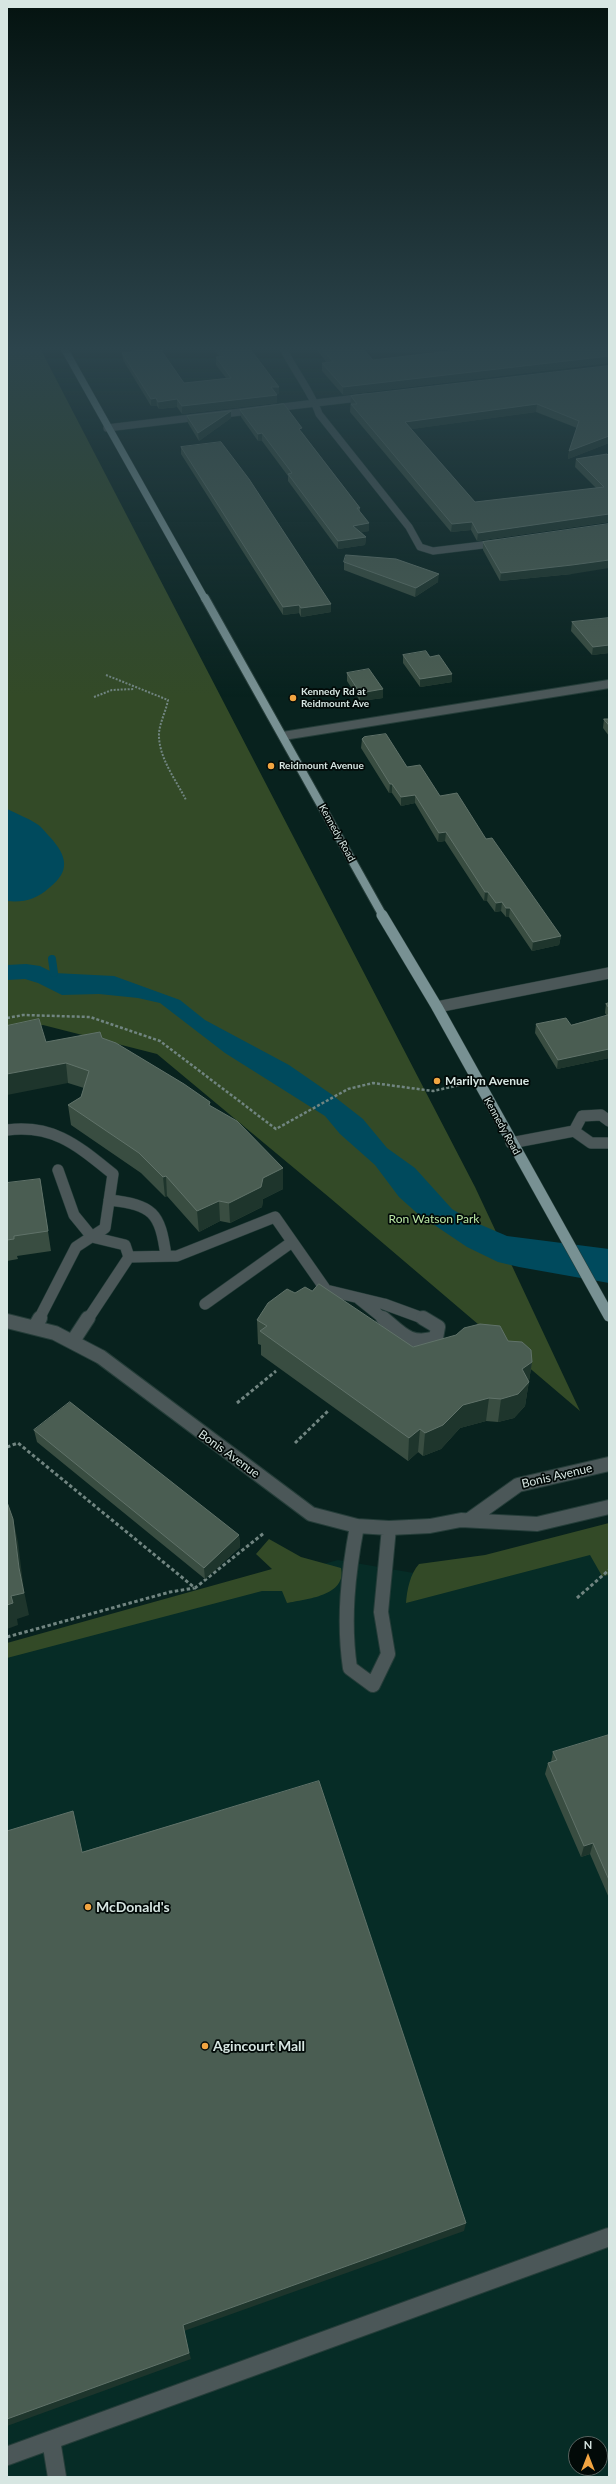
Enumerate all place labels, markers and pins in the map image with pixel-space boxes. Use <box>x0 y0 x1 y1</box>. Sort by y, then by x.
place label: Kennedy Rd at Reidmount Ave <box>301 686 369 710</box>
marker: Kennedy Rd at Reidmount Ave <box>288 693 298 703</box>
place label: Reidmount Avenue <box>279 760 364 772</box>
marker: Reidmount Avenue <box>266 761 276 771</box>
place label: Marilyn Avenue <box>445 1074 529 1088</box>
marker: Marilyn Avenue <box>432 1076 442 1086</box>
place label: McDonald's <box>96 1899 170 1915</box>
marker: McDonald's <box>83 1902 93 1912</box>
place label: Agincourt Mall <box>213 2038 305 2054</box>
marker: Agincourt Mall <box>200 2041 210 2051</box>

